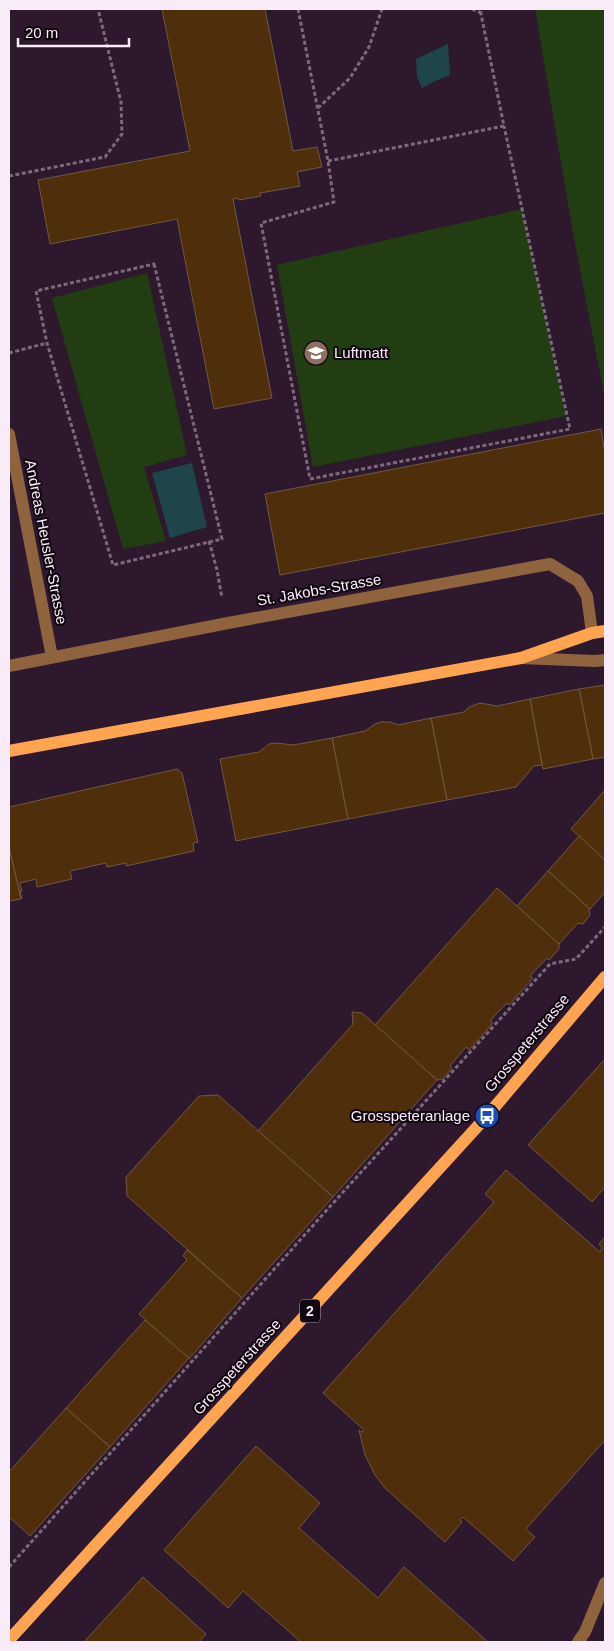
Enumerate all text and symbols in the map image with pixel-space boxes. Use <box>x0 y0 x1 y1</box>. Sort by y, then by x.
scale bar <box>18 15 129 47</box>
text: 20 m <box>25 24 58 41</box>
school or university icon: Luftmatt <box>303 340 329 366</box>
place label: Luftmatt <box>334 344 389 361</box>
street label: Andreas Heusler-Strasse <box>22 458 71 626</box>
street label: St. Jakobs-Strasse <box>255 570 382 609</box>
street label: Grosspeterstrasse <box>481 990 573 1095</box>
bus stop icon: Grosspeteranlage <box>474 1103 500 1129</box>
place label: Grosspeteranlage <box>351 1107 470 1124</box>
road number: 2 <box>300 1300 320 1322</box>
street label: Grosspeterstrasse <box>189 1315 284 1418</box>

